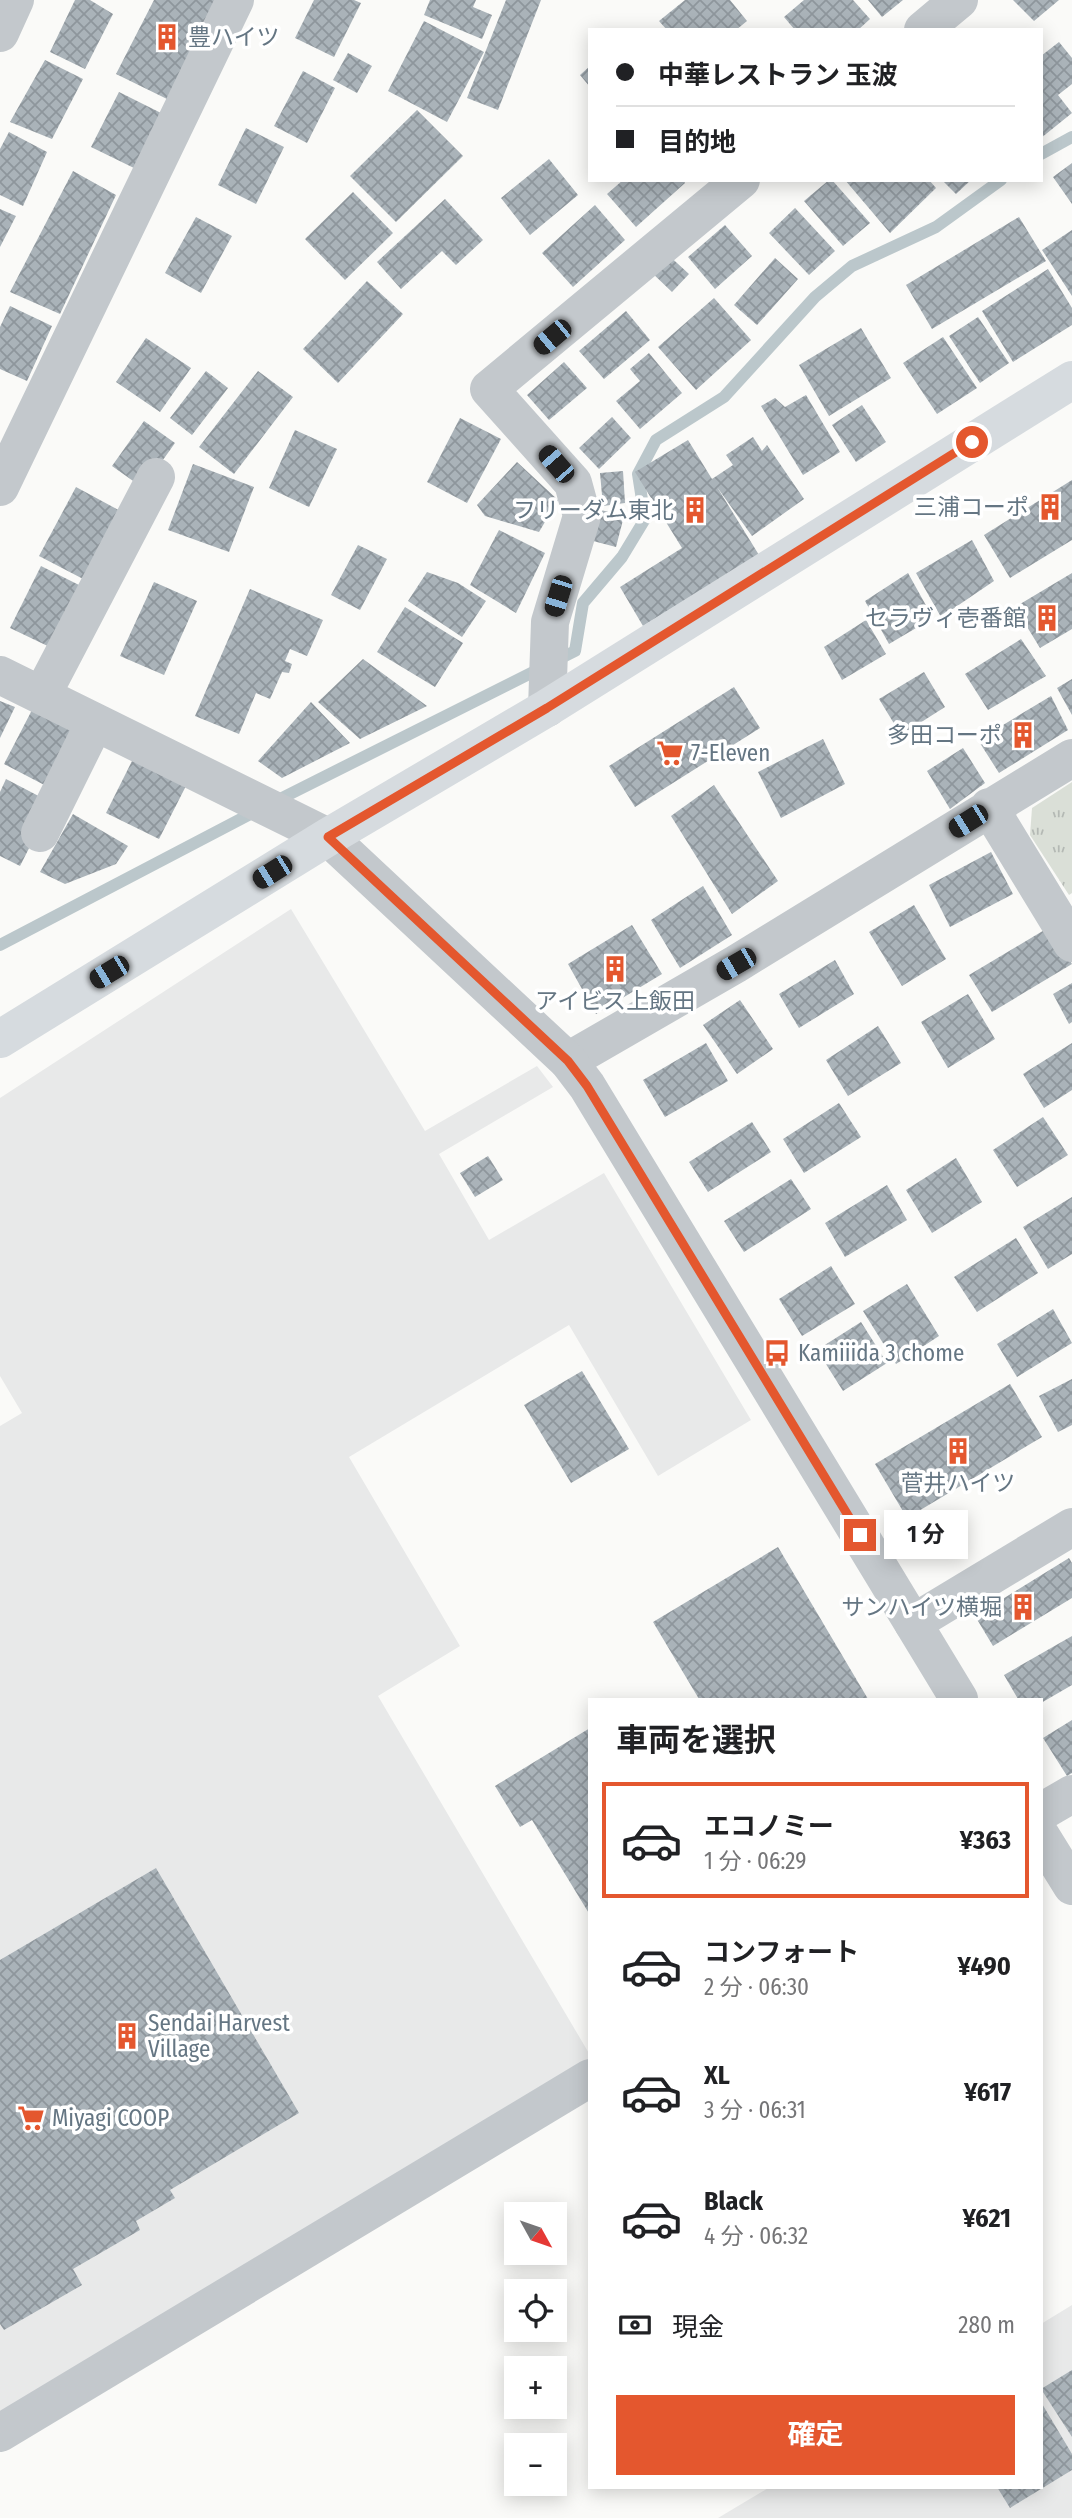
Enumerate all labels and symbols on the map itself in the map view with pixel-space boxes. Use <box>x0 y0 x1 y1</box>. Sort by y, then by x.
building icon: 豊ハイツ <box>152 22 182 52</box>
place label: 豊ハイツ <box>188 23 280 51</box>
car <box>530 315 575 359</box>
route start <box>956 426 988 458</box>
car <box>535 441 578 487</box>
building icon: 三浦コーポ <box>1035 492 1065 522</box>
place label: 三浦コーポ <box>914 493 1029 521</box>
building icon: フリーダム東北 <box>680 495 710 525</box>
place label: フリーダム東北 <box>513 496 674 524</box>
car <box>542 573 575 619</box>
building icon: セラヴィ壱番館 <box>1032 603 1062 633</box>
place label: セラヴィ壱番館 <box>865 604 1026 632</box>
building icon: 多田コーポ <box>1008 720 1038 750</box>
place label: 多田コーポ <box>887 721 1002 749</box>
supermarket icon: 7-Eleven <box>655 738 685 768</box>
place label: 7-Eleven <box>691 739 770 767</box>
car <box>945 801 992 841</box>
car <box>249 852 296 892</box>
car <box>713 944 760 984</box>
car <box>86 952 133 992</box>
building icon: アイビス上飯田 <box>600 954 630 984</box>
place label: アイビス上飯田 <box>535 987 695 1015</box>
bus stop icon: Kamiiida 3 chome <box>762 1338 792 1368</box>
place label: Kamiiida 3 chome <box>798 1339 964 1367</box>
building icon: 菅井ハイツ <box>943 1436 973 1466</box>
place label: 菅井ハイツ <box>901 1469 1015 1497</box>
callout: 1 分 <box>884 1510 968 1560</box>
route end <box>844 1519 876 1551</box>
building icon: サンハイツ横堀 <box>1008 1592 1038 1622</box>
place label: サンハイツ横堀 <box>841 1593 1002 1621</box>
place label: Sendai Harvest Village <box>148 2009 290 2063</box>
building icon: Sendai Harvest Village <box>112 2021 142 2051</box>
supermarket icon: Miyagi COOP <box>16 2103 46 2133</box>
place label: Miyagi COOP <box>52 2104 169 2132</box>
north arrow <box>504 2202 567 2264</box>

